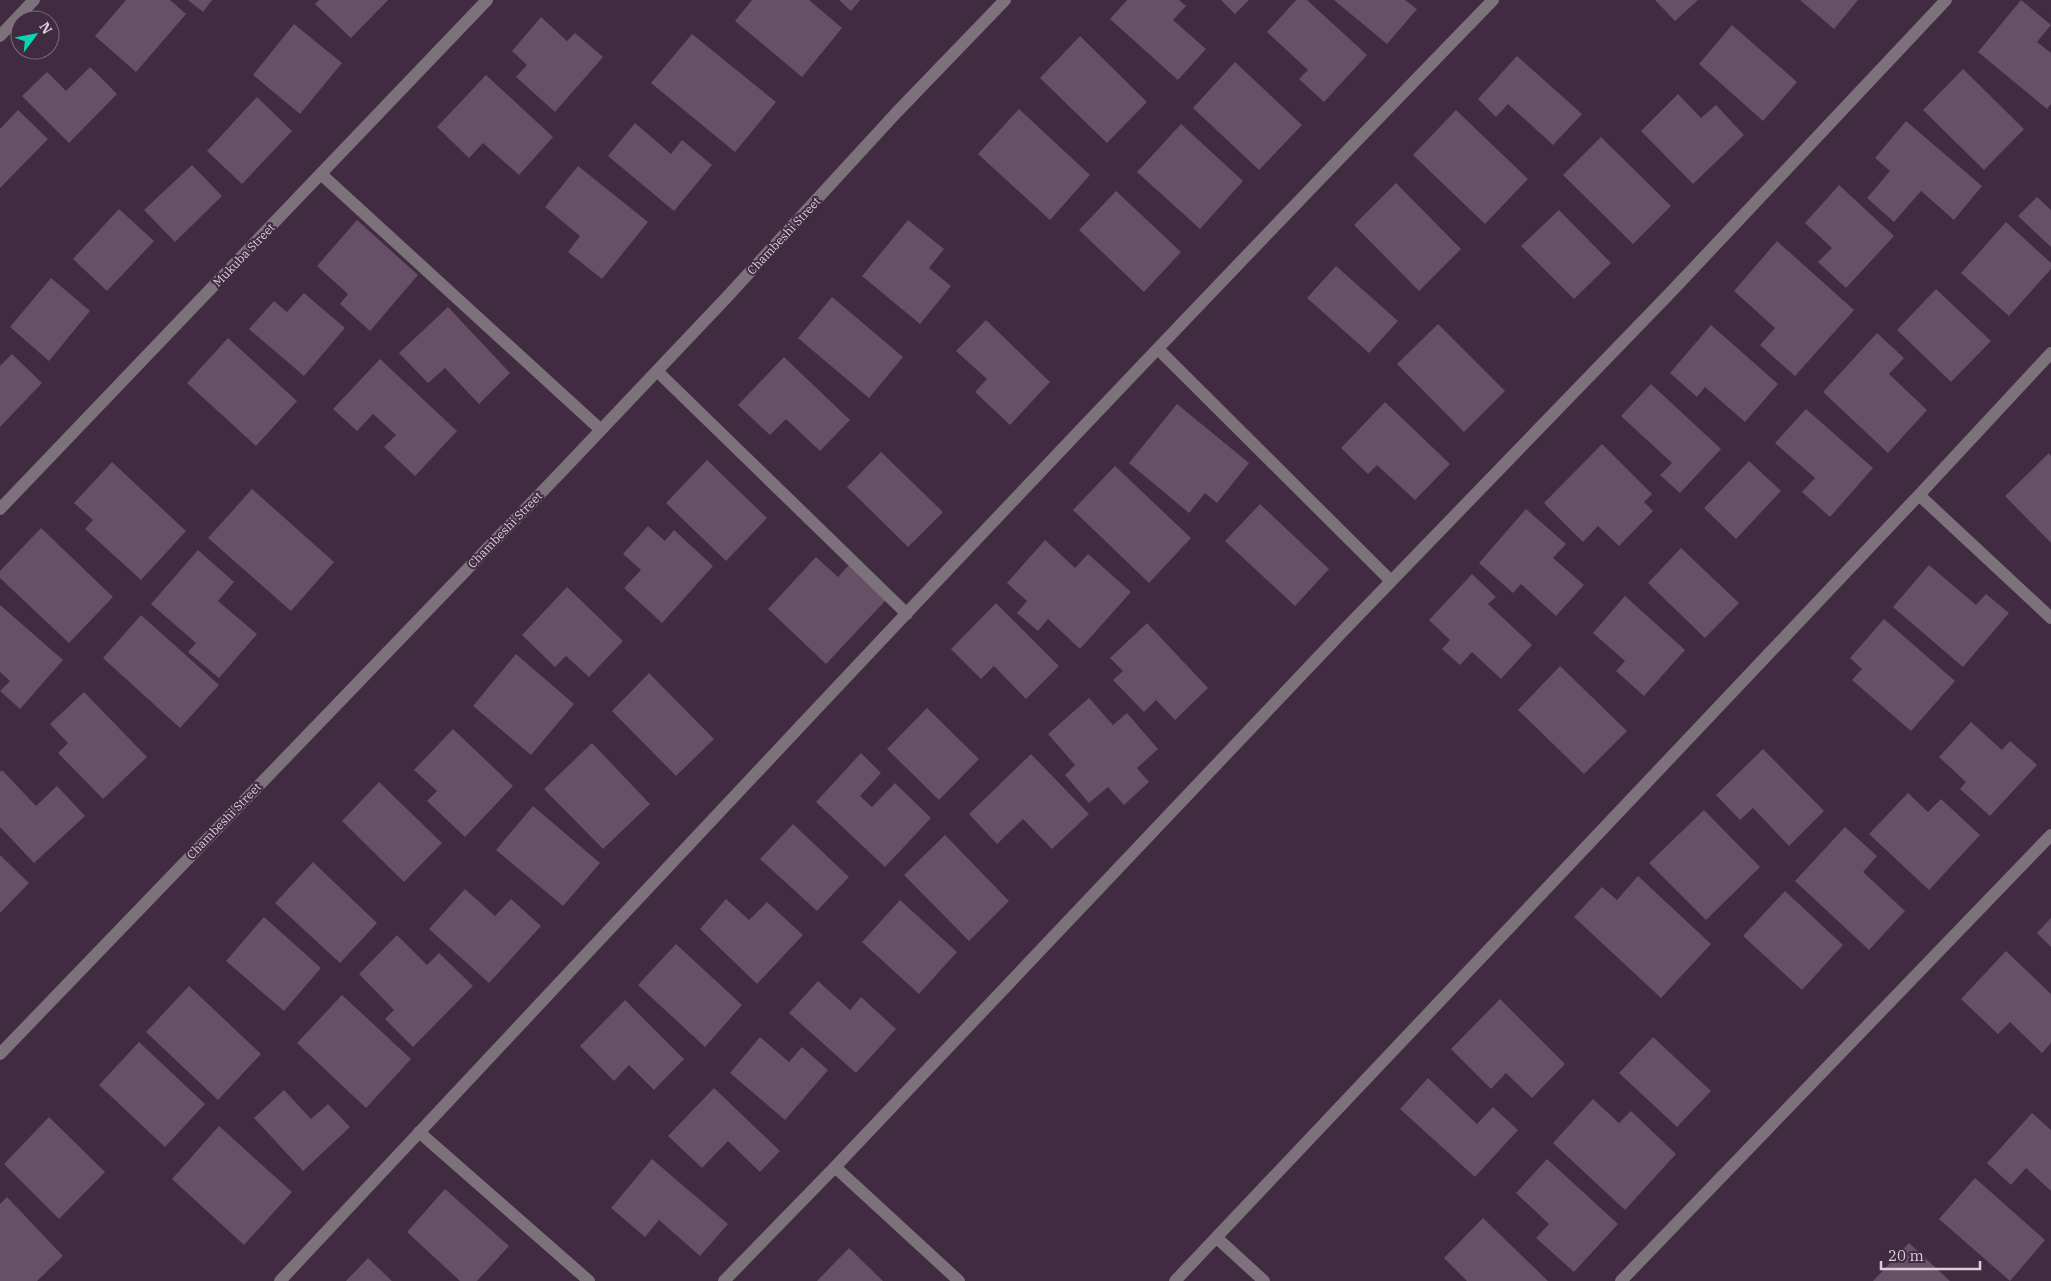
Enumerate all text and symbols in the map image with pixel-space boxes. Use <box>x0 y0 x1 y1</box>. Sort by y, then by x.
north arrow <box>10 10 60 60</box>
text: N <box>35 19 57 38</box>
street label: Chambeshi Street <box>744 194 823 278</box>
street label: Mukuba Street <box>210 220 278 290</box>
street label: Chambeshi Street <box>464 488 545 571</box>
street label: Chambeshi Street <box>183 779 264 862</box>
scale bar <box>1881 1238 1980 1270</box>
text: 20 m <box>1888 1246 1924 1265</box>

